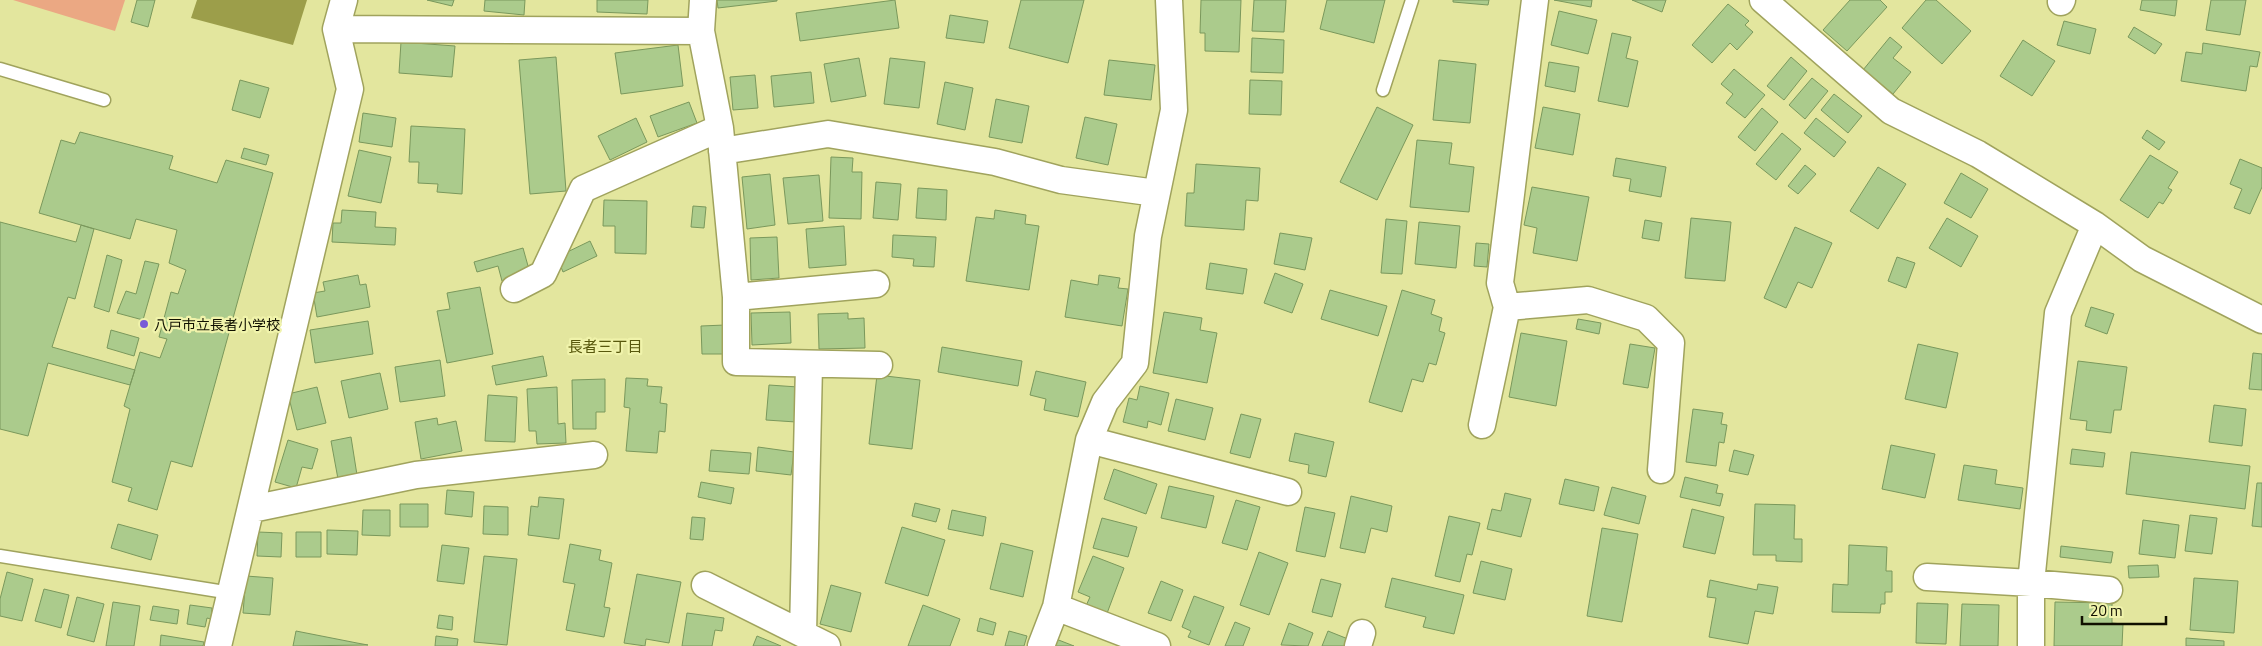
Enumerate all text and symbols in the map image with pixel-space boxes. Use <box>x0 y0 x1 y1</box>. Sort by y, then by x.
place label: 八戸市立長者小学校 <box>154 314 280 335</box>
marker: 八戸市立長者小学校 <box>138 318 150 330</box>
district label: 長者三丁目 <box>567 335 643 358</box>
scale bar <box>2082 594 2166 626</box>
text: 20 m <box>2090 599 2123 622</box>

